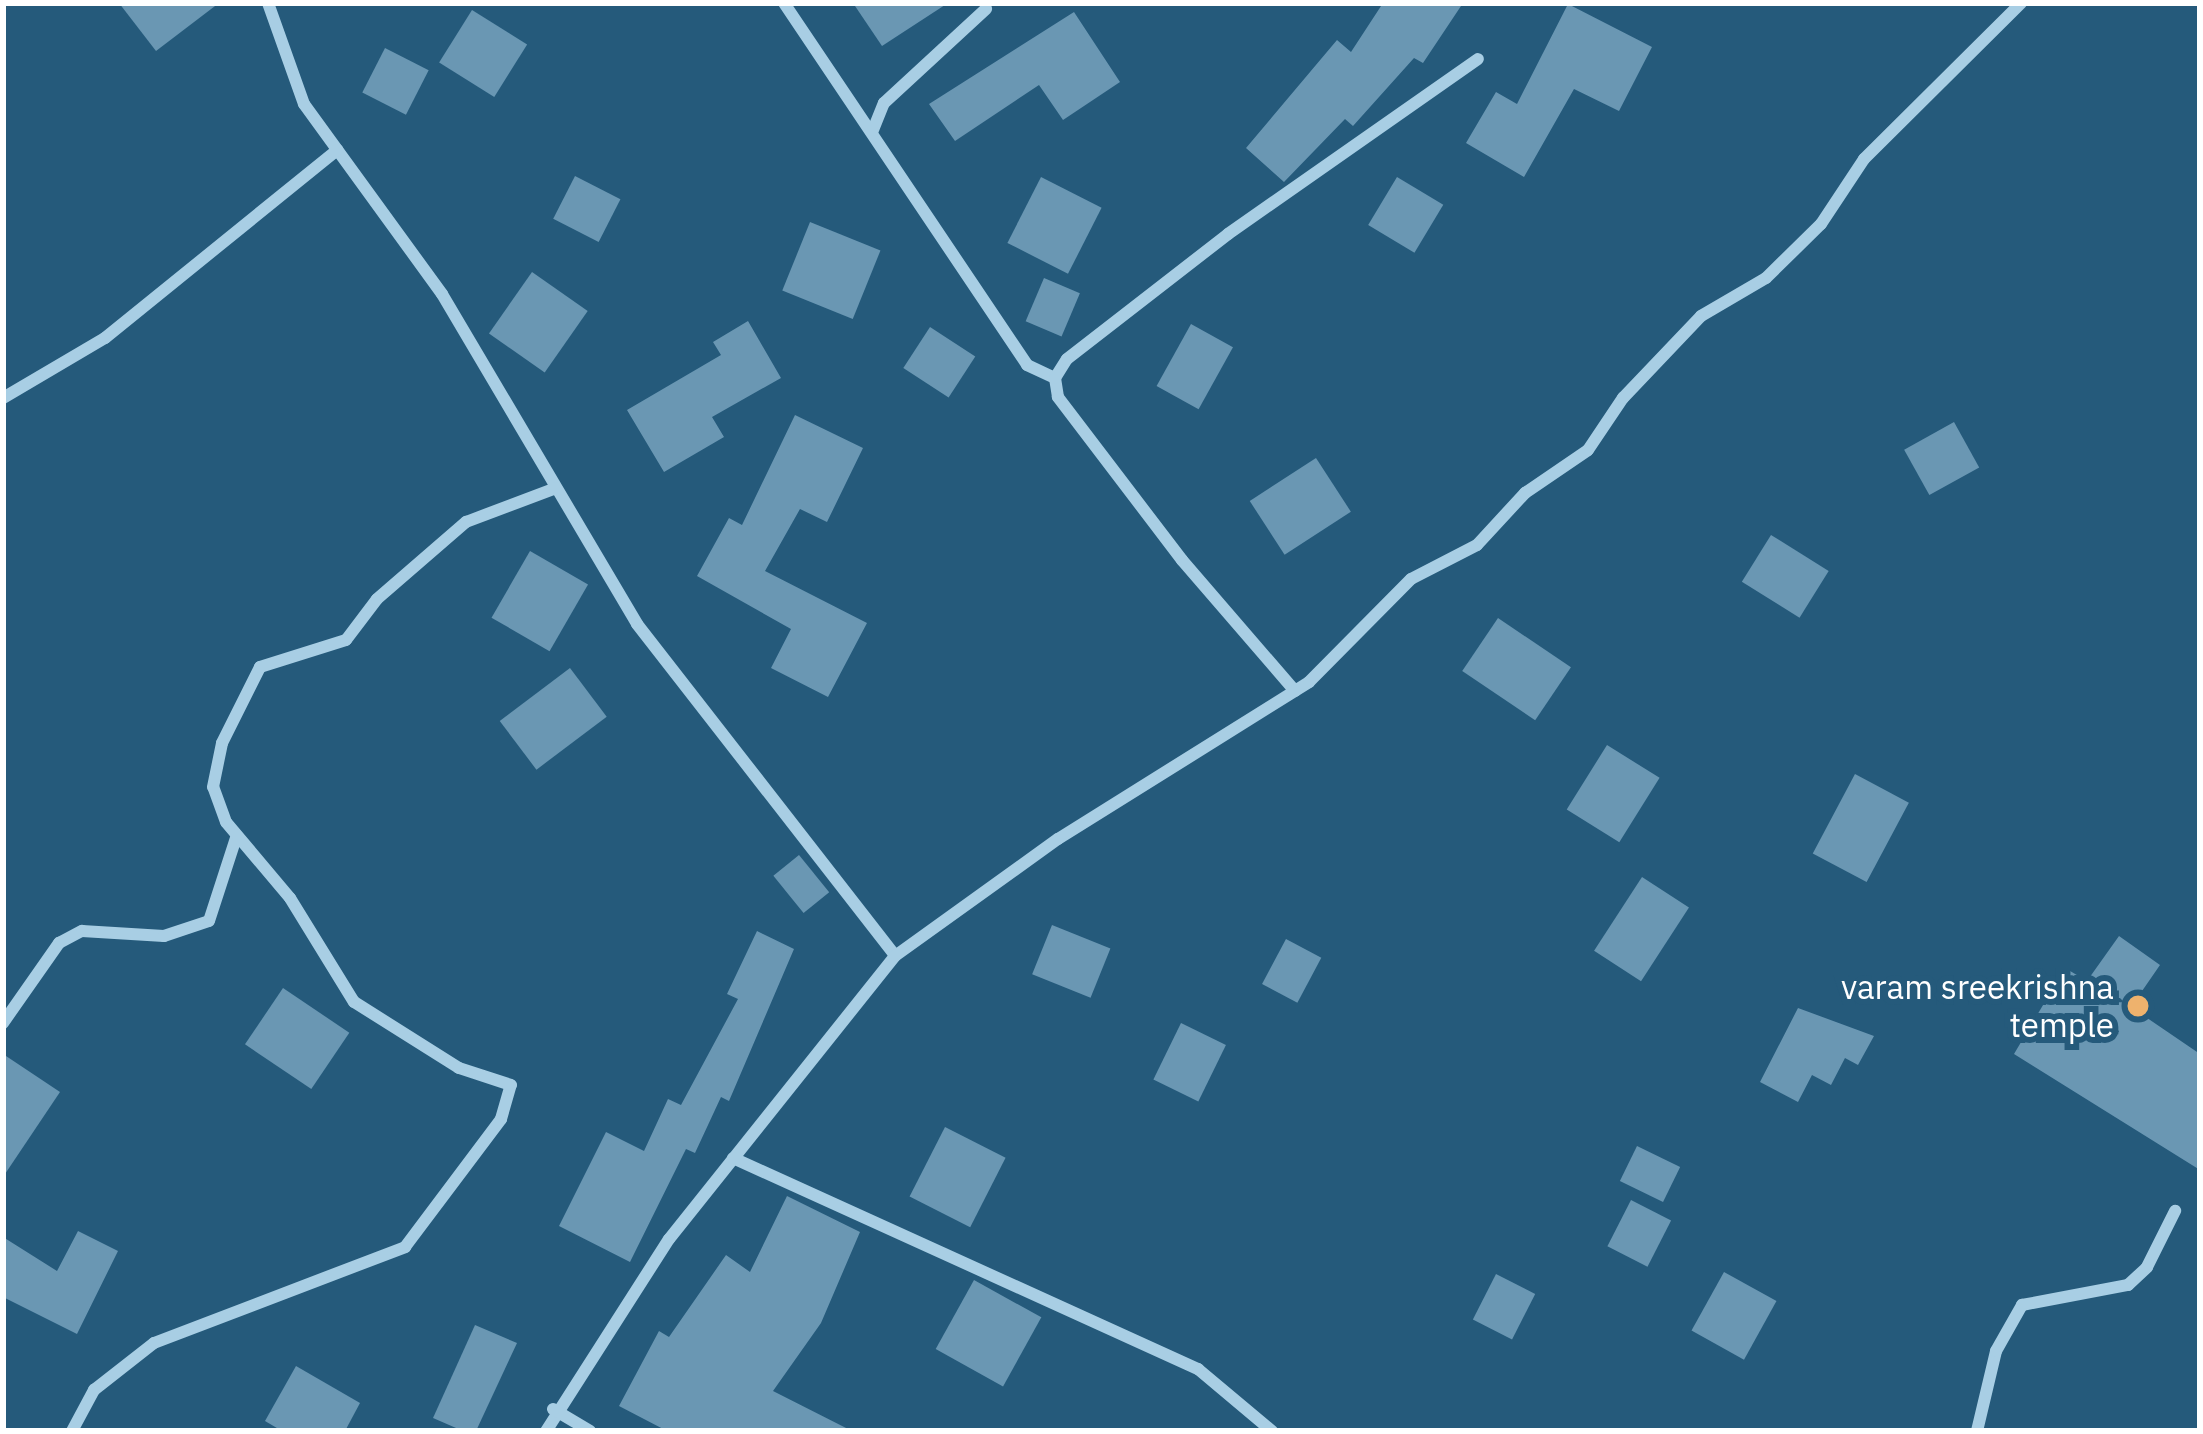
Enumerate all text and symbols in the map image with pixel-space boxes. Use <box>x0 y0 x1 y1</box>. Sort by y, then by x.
place label: varam sreekrishna temple <box>1841 967 2114 1045</box>
marker: varam sreekrishna temple <box>2125 993 2151 1019</box>

